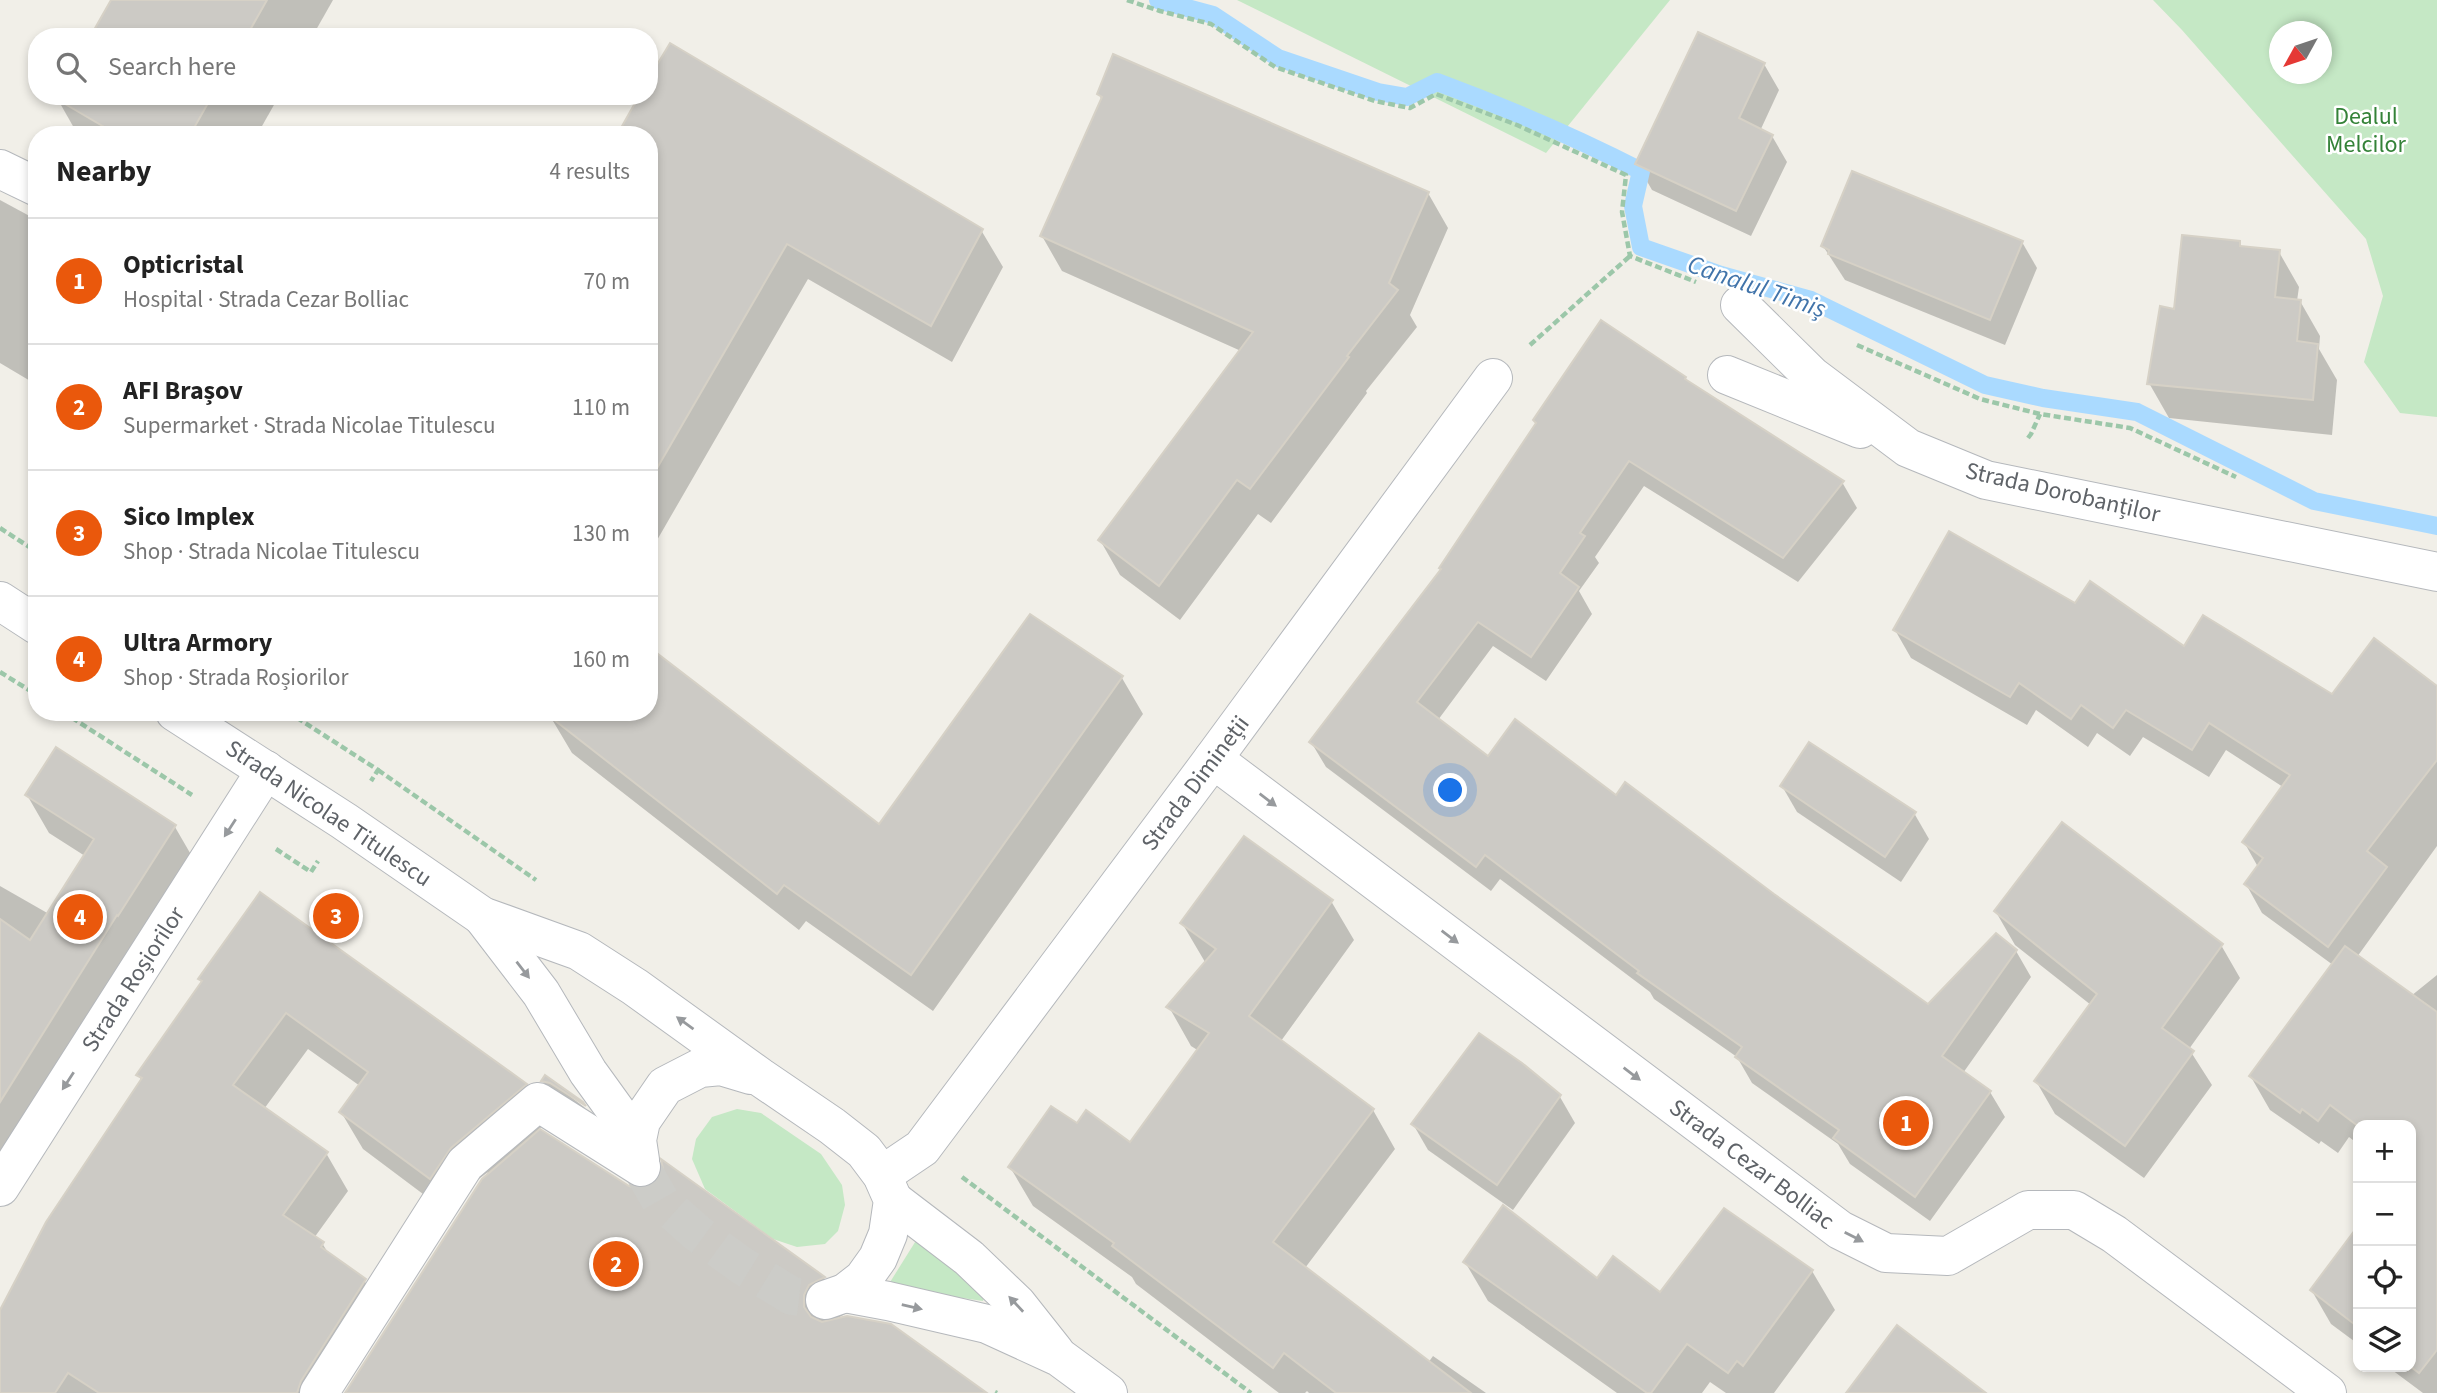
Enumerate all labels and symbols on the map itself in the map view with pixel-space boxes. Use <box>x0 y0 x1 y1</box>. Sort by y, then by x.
north arrow <box>2269 21 2332 84</box>
park label: Dealul Melcilor <box>2326 99 2407 162</box>
water label: Canalul Timiș <box>1683 245 1831 327</box>
street label: Strada Dorobanților <box>1962 453 2164 532</box>
street label: Strada Dimineții <box>1133 708 1258 858</box>
street label: Strada Nicolae Titulescu <box>219 731 439 896</box>
your location <box>1433 773 1467 807</box>
one-way arrow <box>1259 793 1277 807</box>
one-way arrow <box>224 818 237 837</box>
pin: 3 <box>313 890 359 942</box>
pin: 4 <box>57 891 103 943</box>
street label: Strada Roșiorilor <box>73 899 194 1059</box>
one-way arrow <box>1440 930 1459 944</box>
one-way arrow <box>516 960 531 978</box>
one-way arrow <box>676 1016 694 1030</box>
one-way arrow <box>1622 1066 1640 1081</box>
one-way arrow <box>62 1072 75 1091</box>
street label: Strada Cezar Bolliac <box>1662 1090 1842 1238</box>
pin: 1 <box>1883 1097 1929 1149</box>
one-way arrow <box>1844 1232 1864 1243</box>
pin: 2 <box>593 1238 639 1290</box>
one-way arrow <box>1008 1296 1024 1313</box>
one-way arrow <box>901 1301 923 1312</box>

